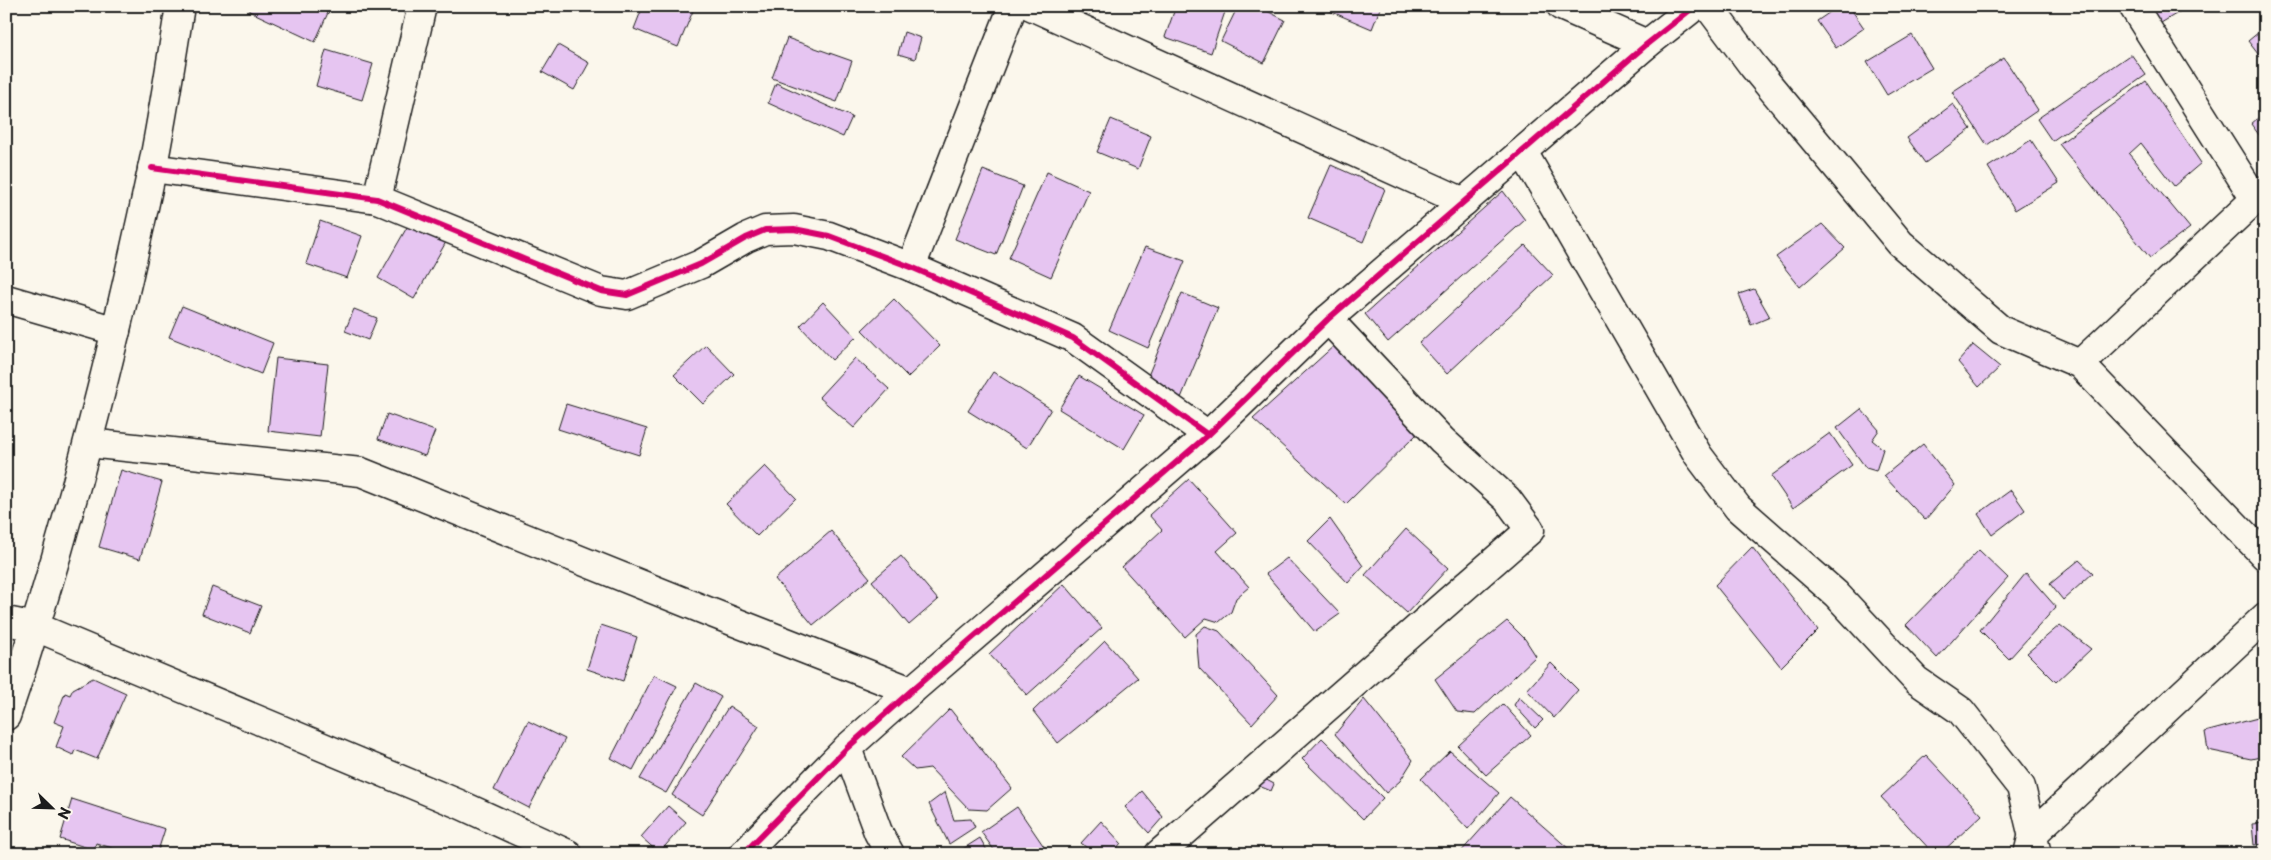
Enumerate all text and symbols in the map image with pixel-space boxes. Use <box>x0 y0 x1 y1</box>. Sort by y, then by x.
north arrow <box>28 782 78 832</box>
text: N <box>53 804 76 822</box>

